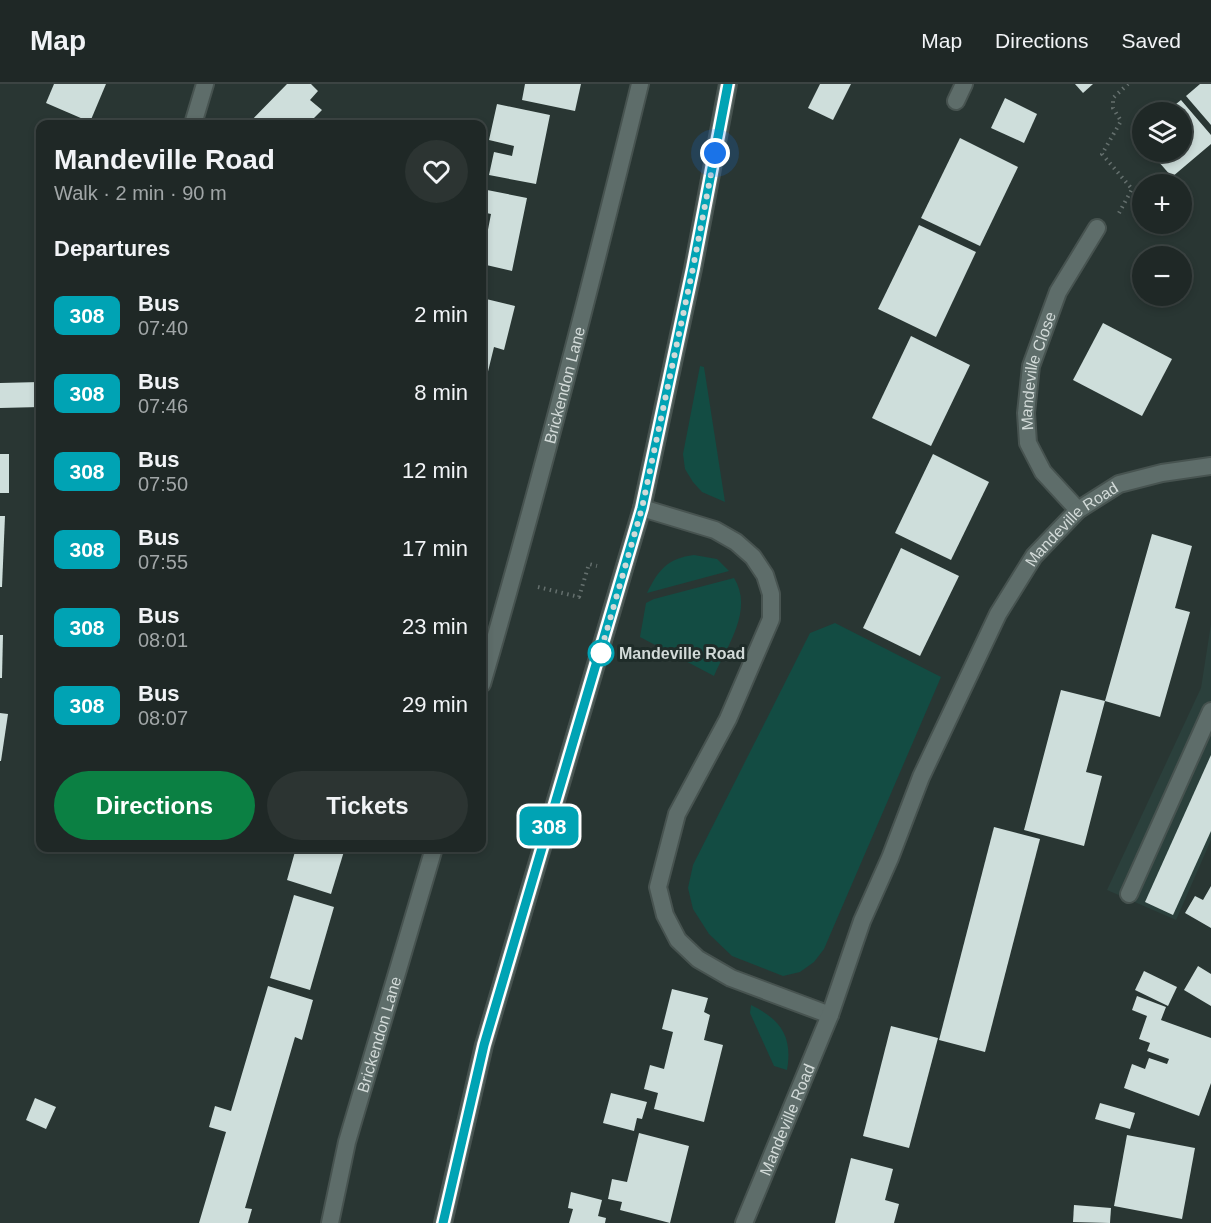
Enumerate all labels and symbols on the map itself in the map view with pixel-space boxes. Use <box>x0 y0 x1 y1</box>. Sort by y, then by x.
your location <box>700 138 730 168</box>
street label: Mandeville Close <box>1017 309 1059 431</box>
street label: Brickendon Lane <box>541 325 588 445</box>
street label: Mandeville Road <box>1021 479 1121 569</box>
marker: Mandeville Road <box>588 640 614 666</box>
place label: Mandeville Road <box>619 645 745 662</box>
line badge: 308 <box>514 806 584 846</box>
street label: Brickendon Lane <box>354 974 404 1094</box>
street label: Mandeville Road <box>756 1061 817 1178</box>

